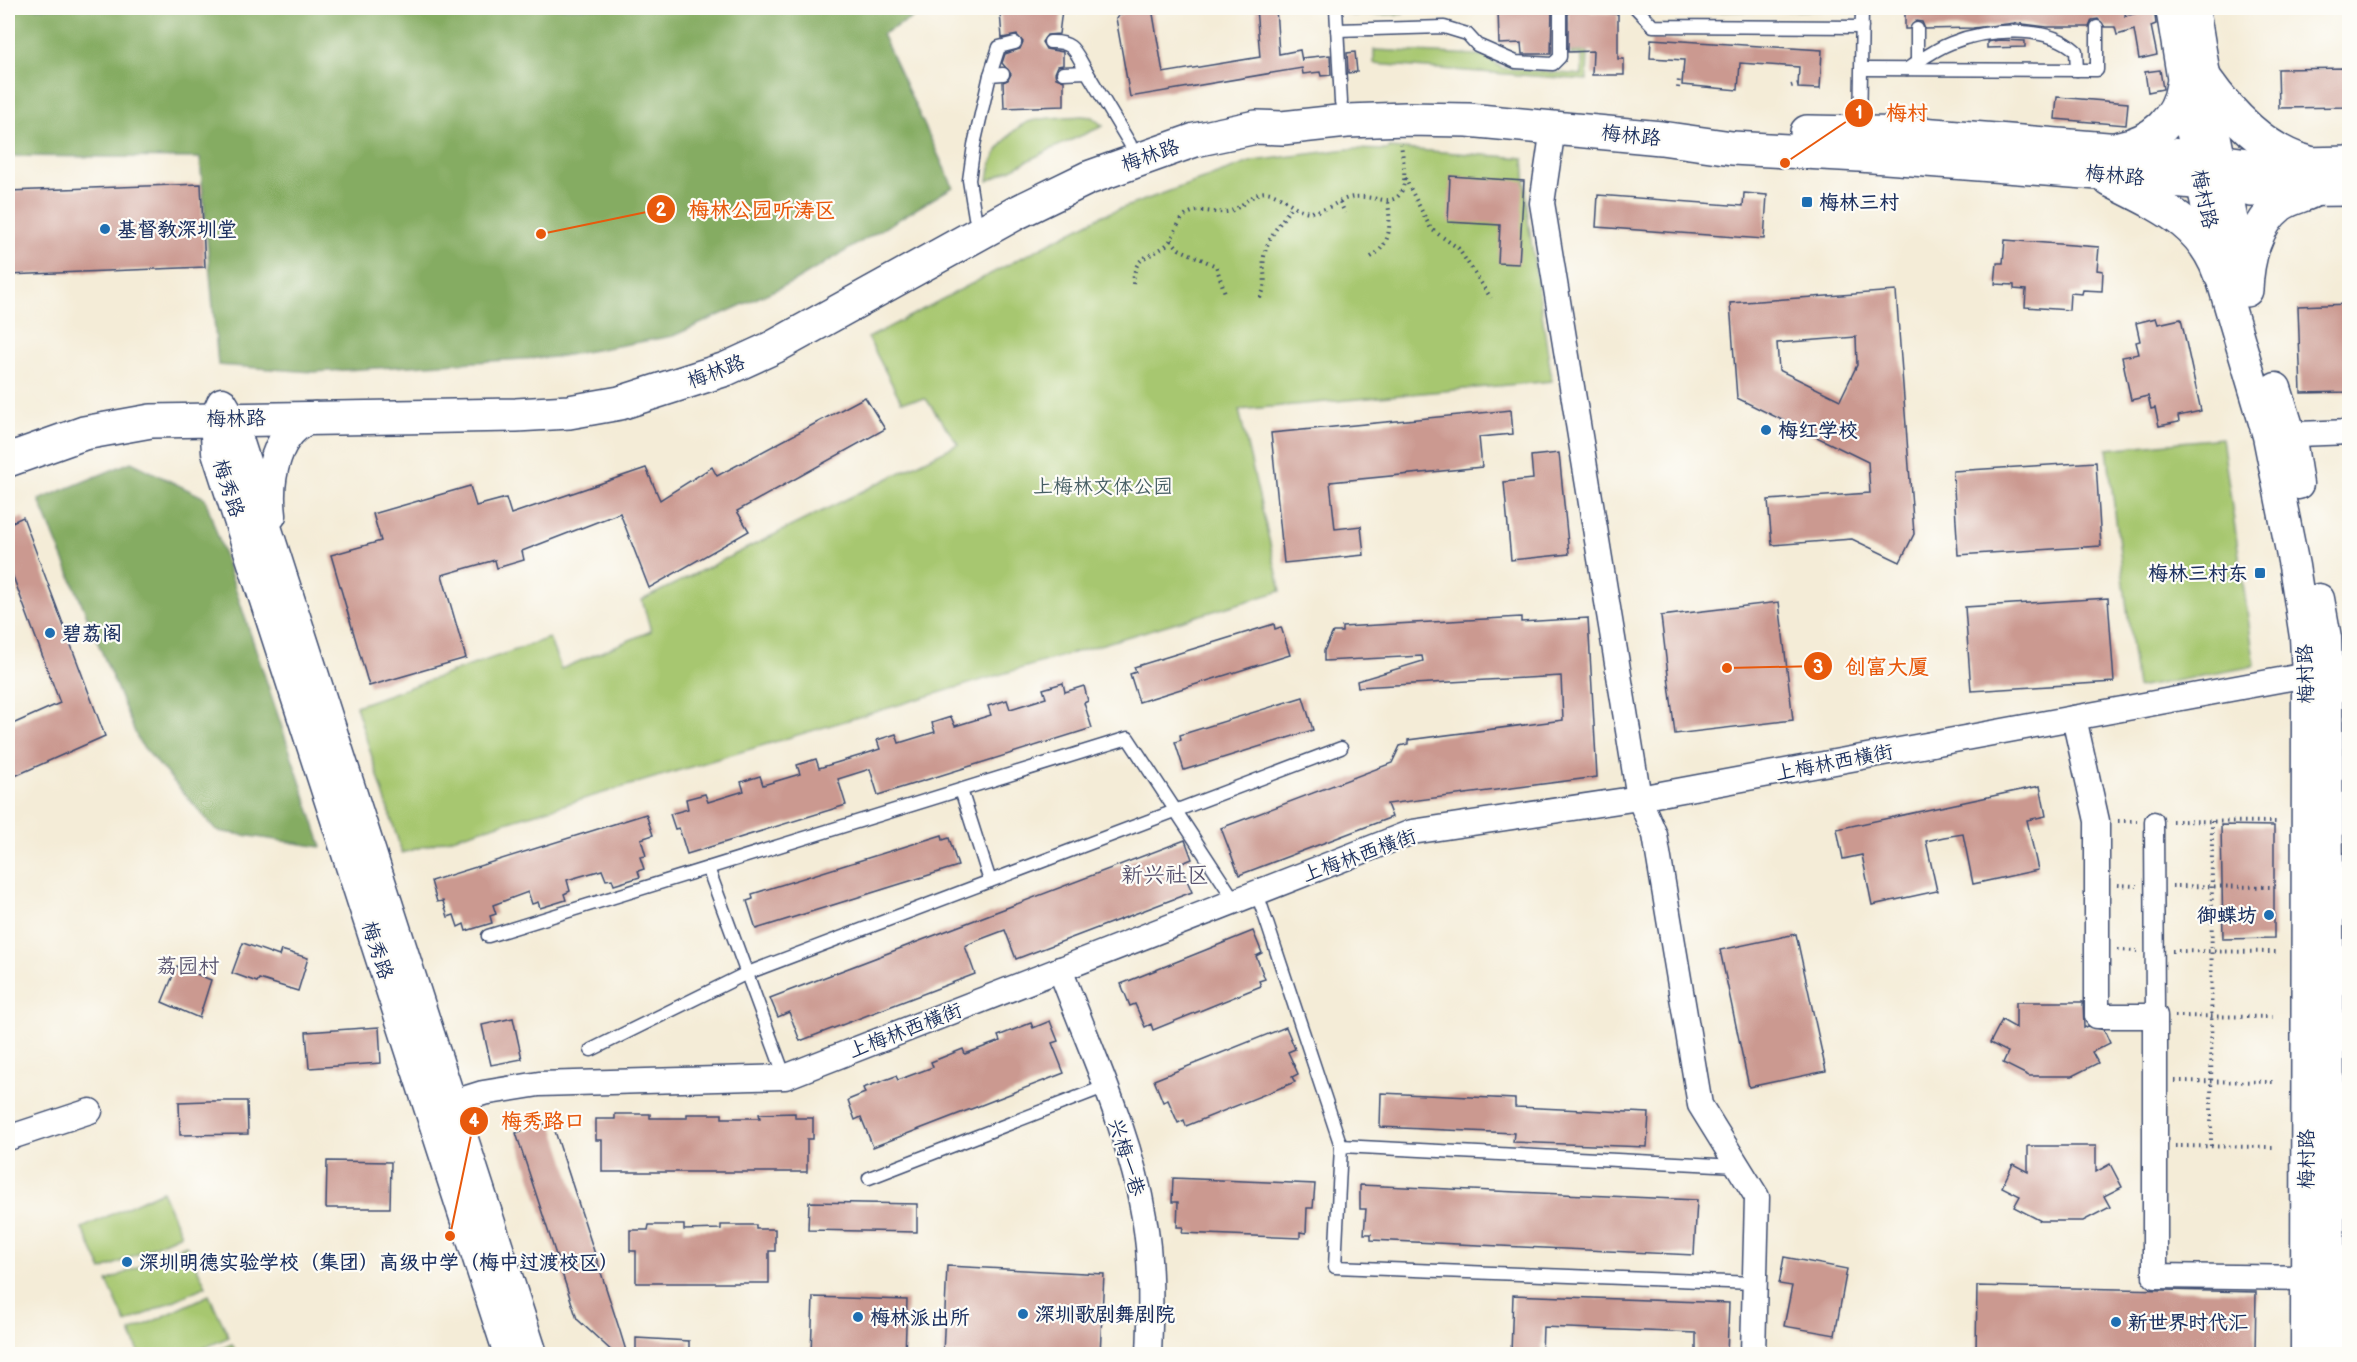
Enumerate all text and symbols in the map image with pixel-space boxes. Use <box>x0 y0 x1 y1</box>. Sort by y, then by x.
callout: 梅村 <box>1844 93 1940 132</box>
text: 梅村 <box>1886 101 1928 126</box>
text: 1 <box>1855 103 1863 124</box>
street label: 梅林路 <box>1600 121 1663 151</box>
street label: 梅林路 <box>1118 135 1184 177</box>
street label: 梅林路 <box>2084 161 2147 191</box>
street label: 梅村路 <box>2186 167 2222 232</box>
callout: 梅林公园听涛区 <box>646 190 847 229</box>
place label: 梅林三村 <box>1819 191 1899 215</box>
marker: 梅林三村 <box>1800 195 1814 209</box>
text: 梅林公园听涛区 <box>689 198 836 223</box>
text: 2 <box>656 200 667 221</box>
place label: 基督教深圳堂 <box>117 218 237 242</box>
marker: 基督教深圳堂 <box>98 222 112 236</box>
street label: 梅林路 <box>684 350 750 394</box>
street label: 梅林路 <box>206 406 267 432</box>
place label: 梅红学校 <box>1778 419 1858 443</box>
marker: 梅红学校 <box>1759 423 1773 437</box>
street label: 梅秀路 <box>207 456 249 521</box>
park label: 上梅林文体公园 <box>1033 475 1173 499</box>
place label: 梅林三村东 <box>2148 562 2248 586</box>
marker: 梅林三村东 <box>2253 566 2267 580</box>
place label: 碧荔阁 <box>62 622 122 646</box>
marker: 碧荔阁 <box>43 626 57 640</box>
street label: 梅村路 <box>2293 643 2319 704</box>
callout: 创富大厦 <box>1803 647 1941 686</box>
text: 创富大厦 <box>1845 655 1929 680</box>
text: 3 <box>1813 657 1823 678</box>
street label: 上梅林西横街 <box>1773 740 1895 786</box>
street label: 上梅林西横街 <box>1299 824 1420 888</box>
district label: 新兴社区 <box>1121 862 1209 889</box>
place label: 御蝶坊 <box>2197 904 2257 928</box>
marker: 御蝶坊 <box>2262 908 2276 922</box>
street label: 梅秀路 <box>356 918 398 983</box>
district label: 荔园村 <box>157 954 220 979</box>
street label: 上梅林西横街 <box>845 998 966 1064</box>
callout: 梅秀路口 <box>459 1101 597 1140</box>
text: 梅秀路口 <box>501 1109 585 1134</box>
text: 4 <box>469 1111 480 1132</box>
street label: 兴梅一巷 <box>1103 1116 1150 1200</box>
street label: 梅村路 <box>2295 1128 2319 1189</box>
place label: 深圳明德实验学校（集团）高级中学（梅中过渡校区） <box>139 1251 619 1275</box>
marker: 深圳明德实验学校（集团）高级中学（梅中过渡校区） <box>120 1255 134 1269</box>
place label: 深圳歌剧舞剧院 <box>1035 1303 1175 1327</box>
place label: 梅林派出所 <box>870 1306 970 1330</box>
marker: 深圳歌剧舞剧院 <box>1016 1307 1030 1321</box>
marker: 梅林派出所 <box>851 1310 865 1324</box>
place label: 新世界时代汇 <box>2128 1311 2248 1335</box>
marker: 新世界时代汇 <box>2109 1315 2123 1329</box>

